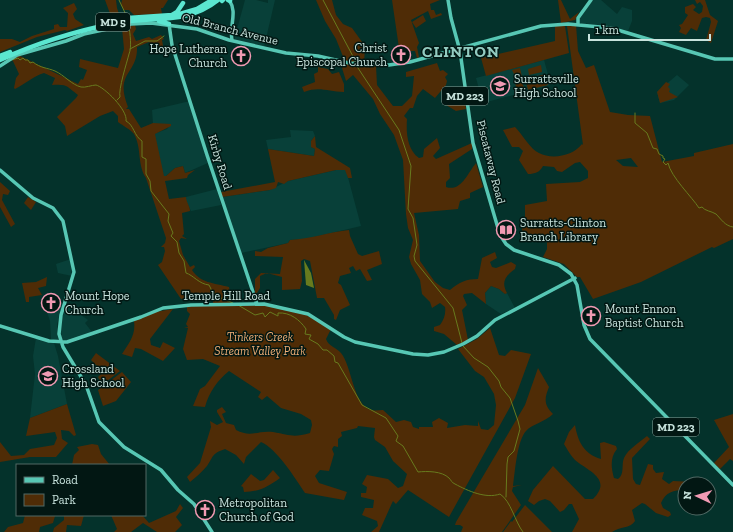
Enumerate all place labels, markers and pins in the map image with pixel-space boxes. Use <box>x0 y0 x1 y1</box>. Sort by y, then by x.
place label: Christ Episcopal Church <box>296 41 388 69</box>
place label: Hope Lutheran Church <box>149 42 227 70</box>
church icon: Christ Episcopal Church <box>390 44 412 66</box>
church icon: Hope Lutheran Church <box>230 45 252 67</box>
place label: Surrattsville High School <box>514 72 579 100</box>
school or university icon: Surrattsville High School <box>489 75 511 97</box>
place label: Surratts-Clinton Branch Library <box>520 216 606 244</box>
library icon: Surratts-Clinton Branch Library <box>495 219 517 241</box>
place label: Mount Hope Church <box>65 289 130 317</box>
church icon: Mount Hope Church <box>40 292 62 314</box>
place label: Mount Ennon Baptist Church <box>605 302 684 330</box>
church icon: Mount Ennon Baptist Church <box>580 305 602 327</box>
place label: Crossland High School <box>62 362 125 390</box>
school or university icon: Crossland High School <box>37 365 59 387</box>
place label: Metropolitan Church of God <box>219 496 294 524</box>
church icon: Metropolitan Church of God <box>194 499 216 521</box>

